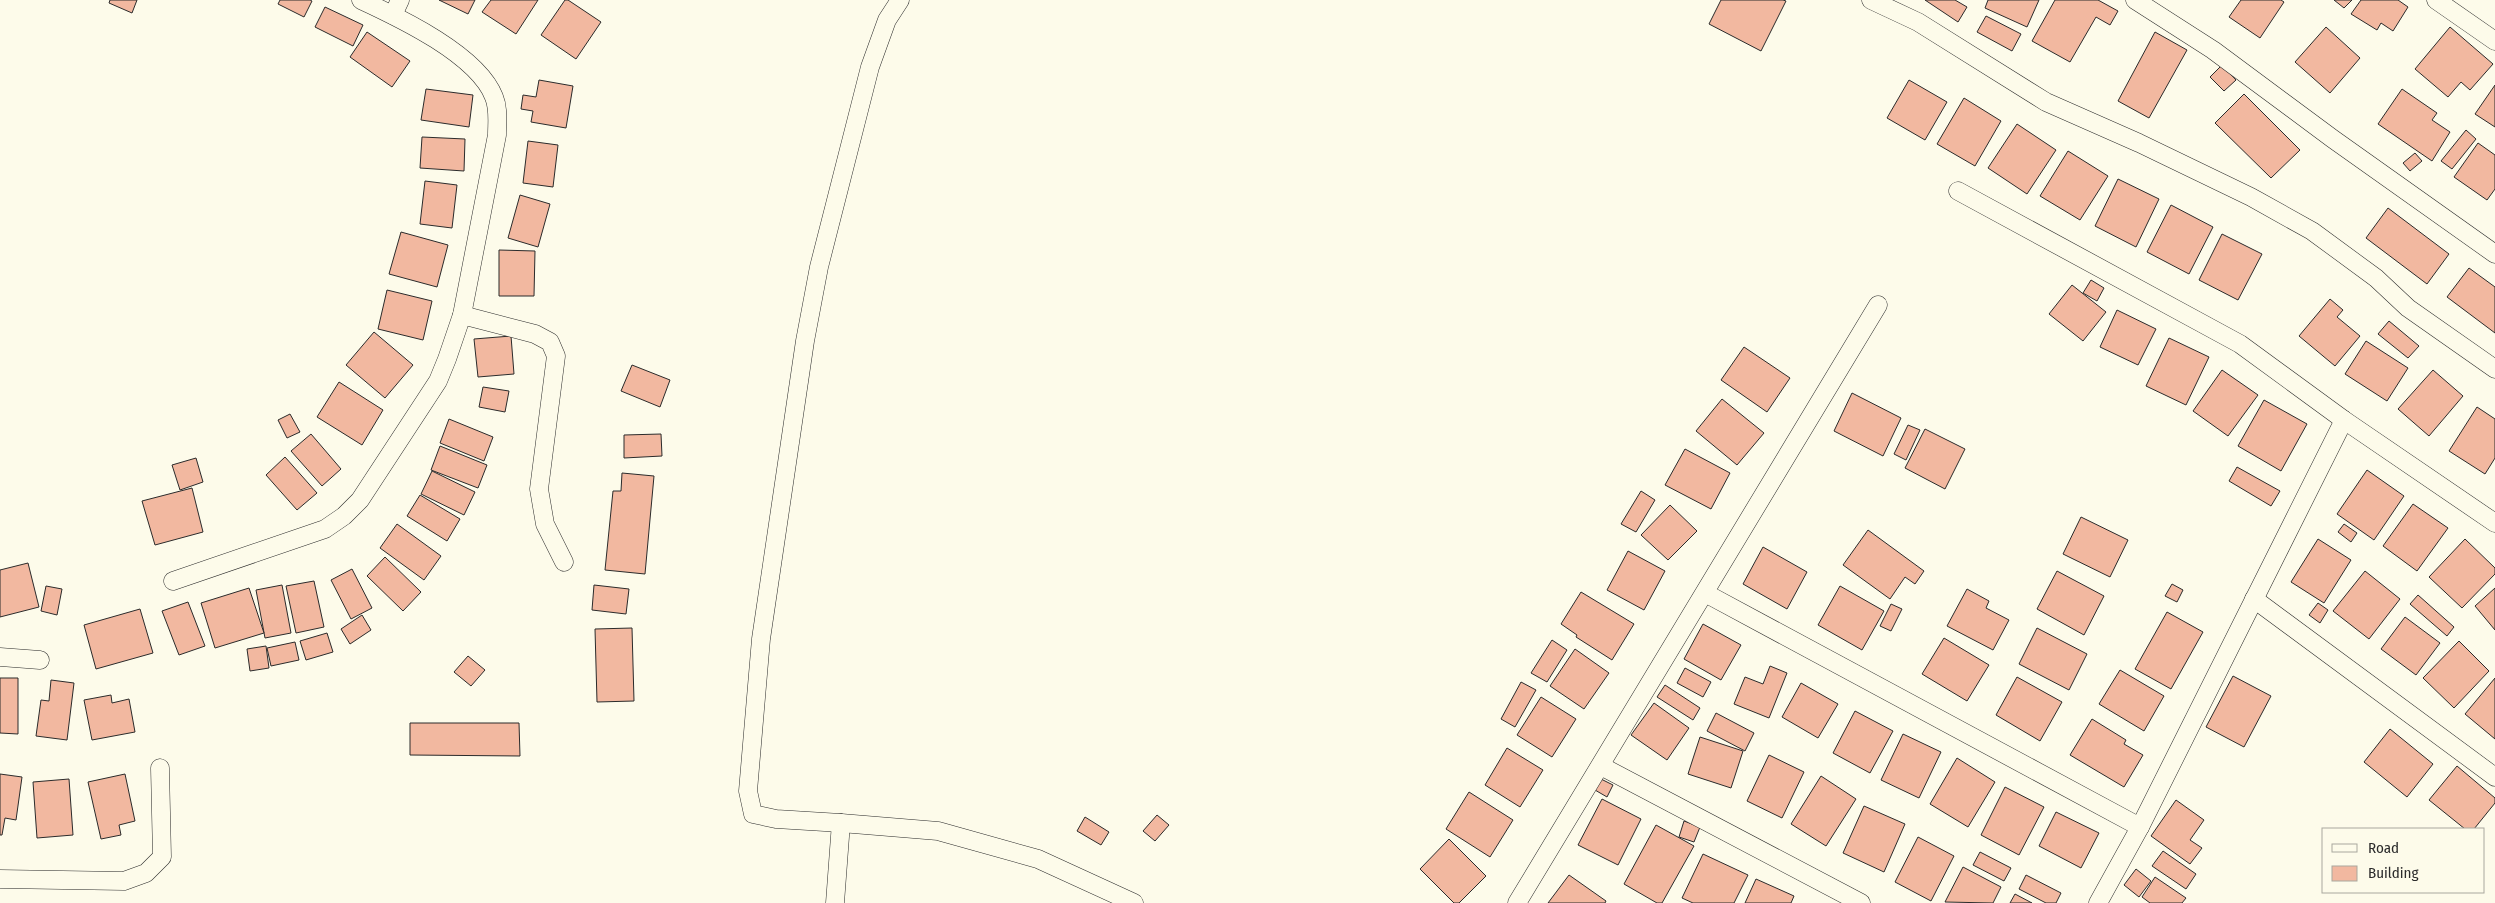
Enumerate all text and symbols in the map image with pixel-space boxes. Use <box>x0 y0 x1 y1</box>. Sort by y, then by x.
legend <box>2322 828 2485 893</box>
text: Road <box>2368 839 2399 857</box>
text: Building <box>2368 864 2419 882</box>

